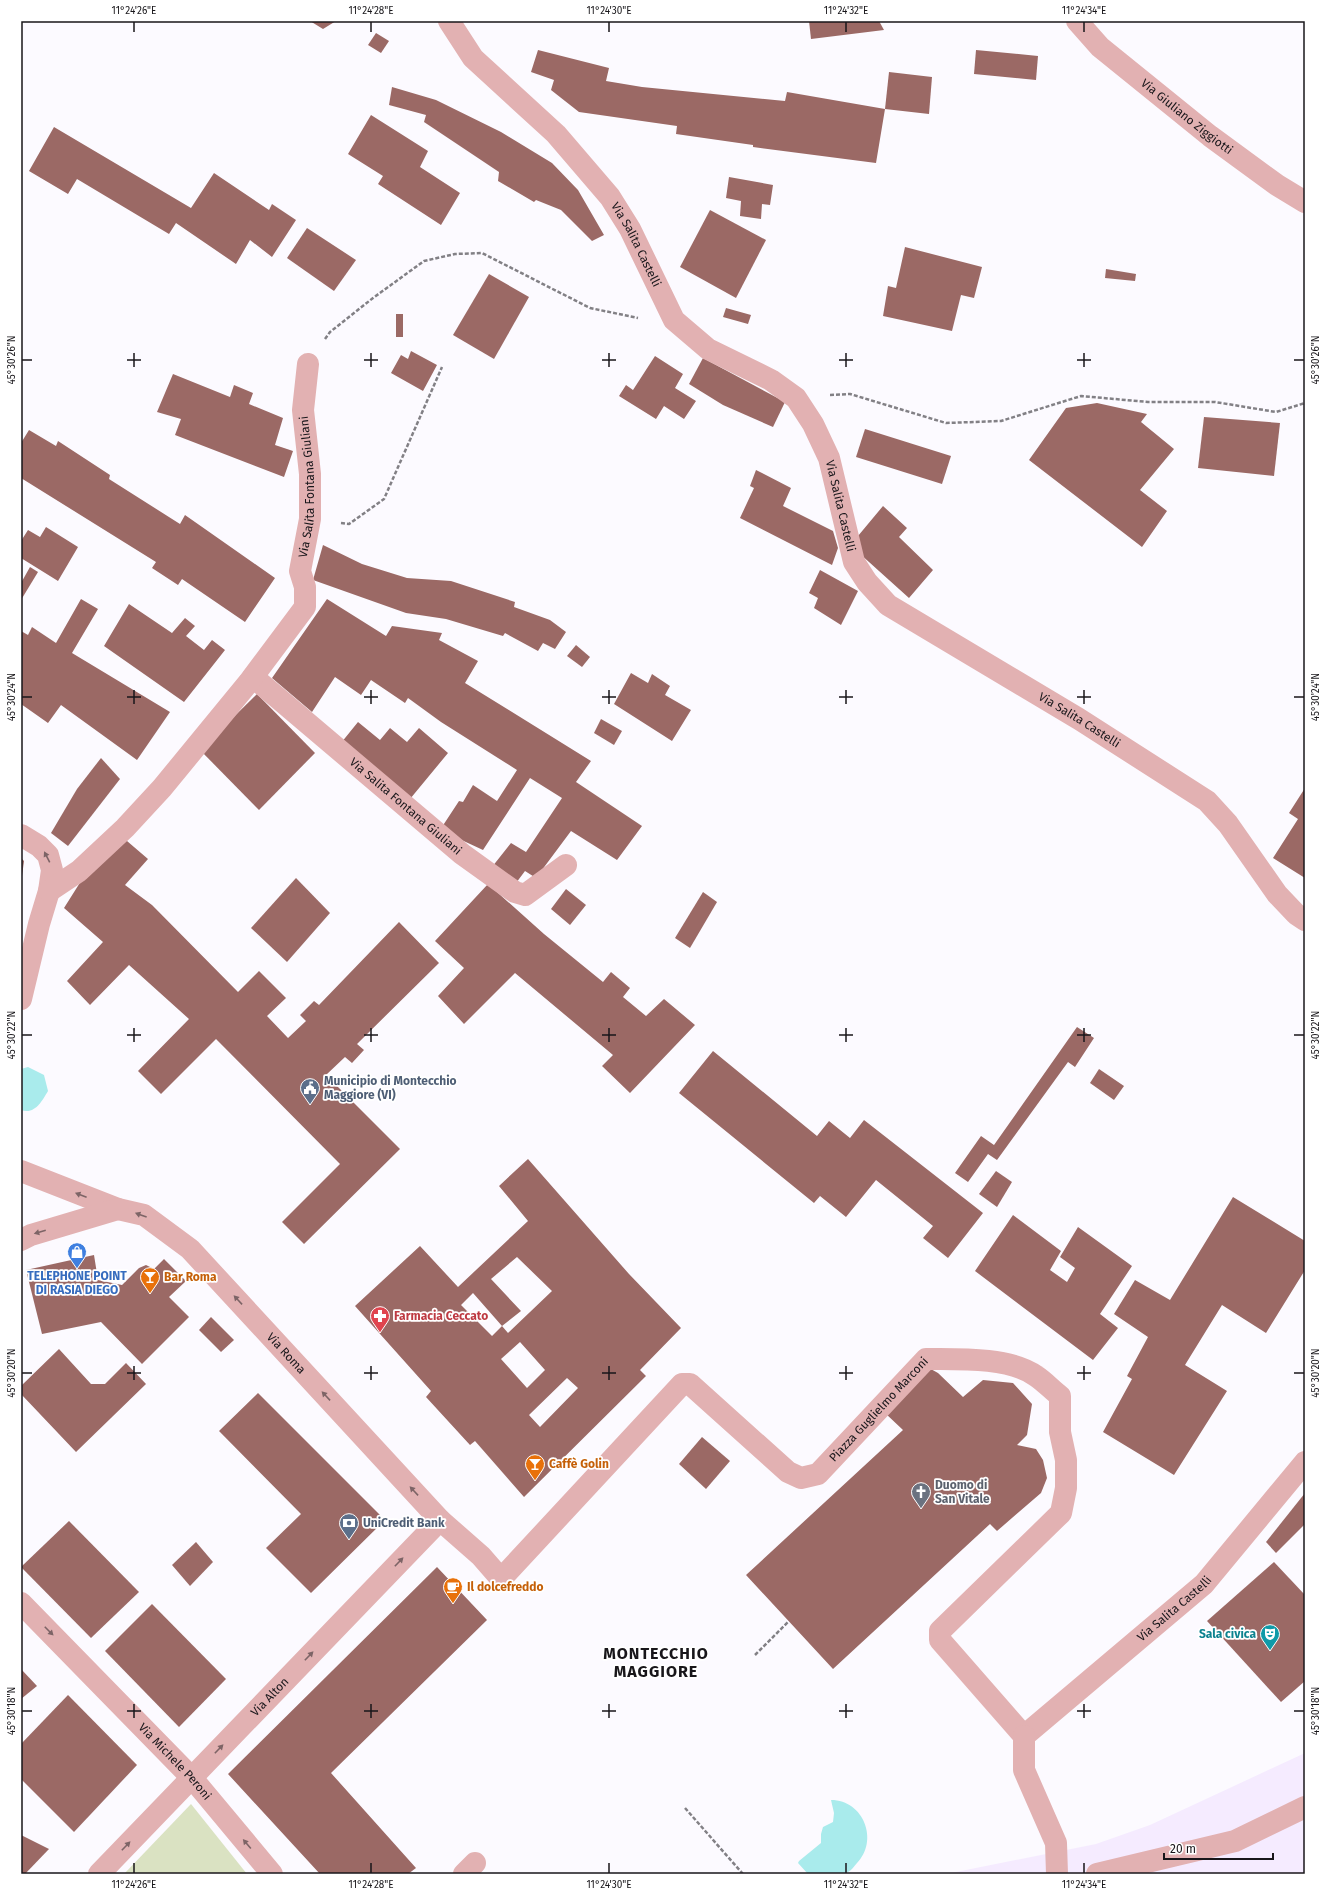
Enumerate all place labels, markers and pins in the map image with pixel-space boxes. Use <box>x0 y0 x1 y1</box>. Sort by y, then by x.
place label: Municipio di Montecchio Maggiore (VI) <box>324 1074 457 1102</box>
public building icon: Municipio di Montecchio Maggiore (VI) <box>299 1077 321 1105</box>
shop icon: TELEPHONE POINT DI RASIA DIEGO <box>66 1241 88 1269</box>
bar icon: Bar Roma <box>139 1266 161 1294</box>
place label: TELEPHONE POINT DI RASIA DIEGO <box>27 1269 127 1297</box>
place label: Bar Roma <box>164 1270 217 1284</box>
pharmacy icon: Farmacia Ceccato <box>369 1305 391 1333</box>
place label: Farmacia Ceccato <box>394 1309 488 1323</box>
bar icon: Caffè Golin <box>524 1453 546 1481</box>
place label: Caffè Golin <box>549 1457 609 1471</box>
place label: Duomo di San Vitale <box>935 1478 990 1506</box>
church icon: Duomo di San Vitale <box>910 1481 932 1509</box>
bank icon: UniCredit Bank <box>338 1512 360 1540</box>
place label: UniCredit Bank <box>363 1516 445 1530</box>
cafe icon: Il dolcefreddo <box>442 1576 464 1604</box>
place label: Il dolcefreddo <box>467 1580 544 1594</box>
theatre icon: Sala civica <box>1259 1623 1281 1651</box>
place label: Sala civica <box>1199 1627 1256 1641</box>

